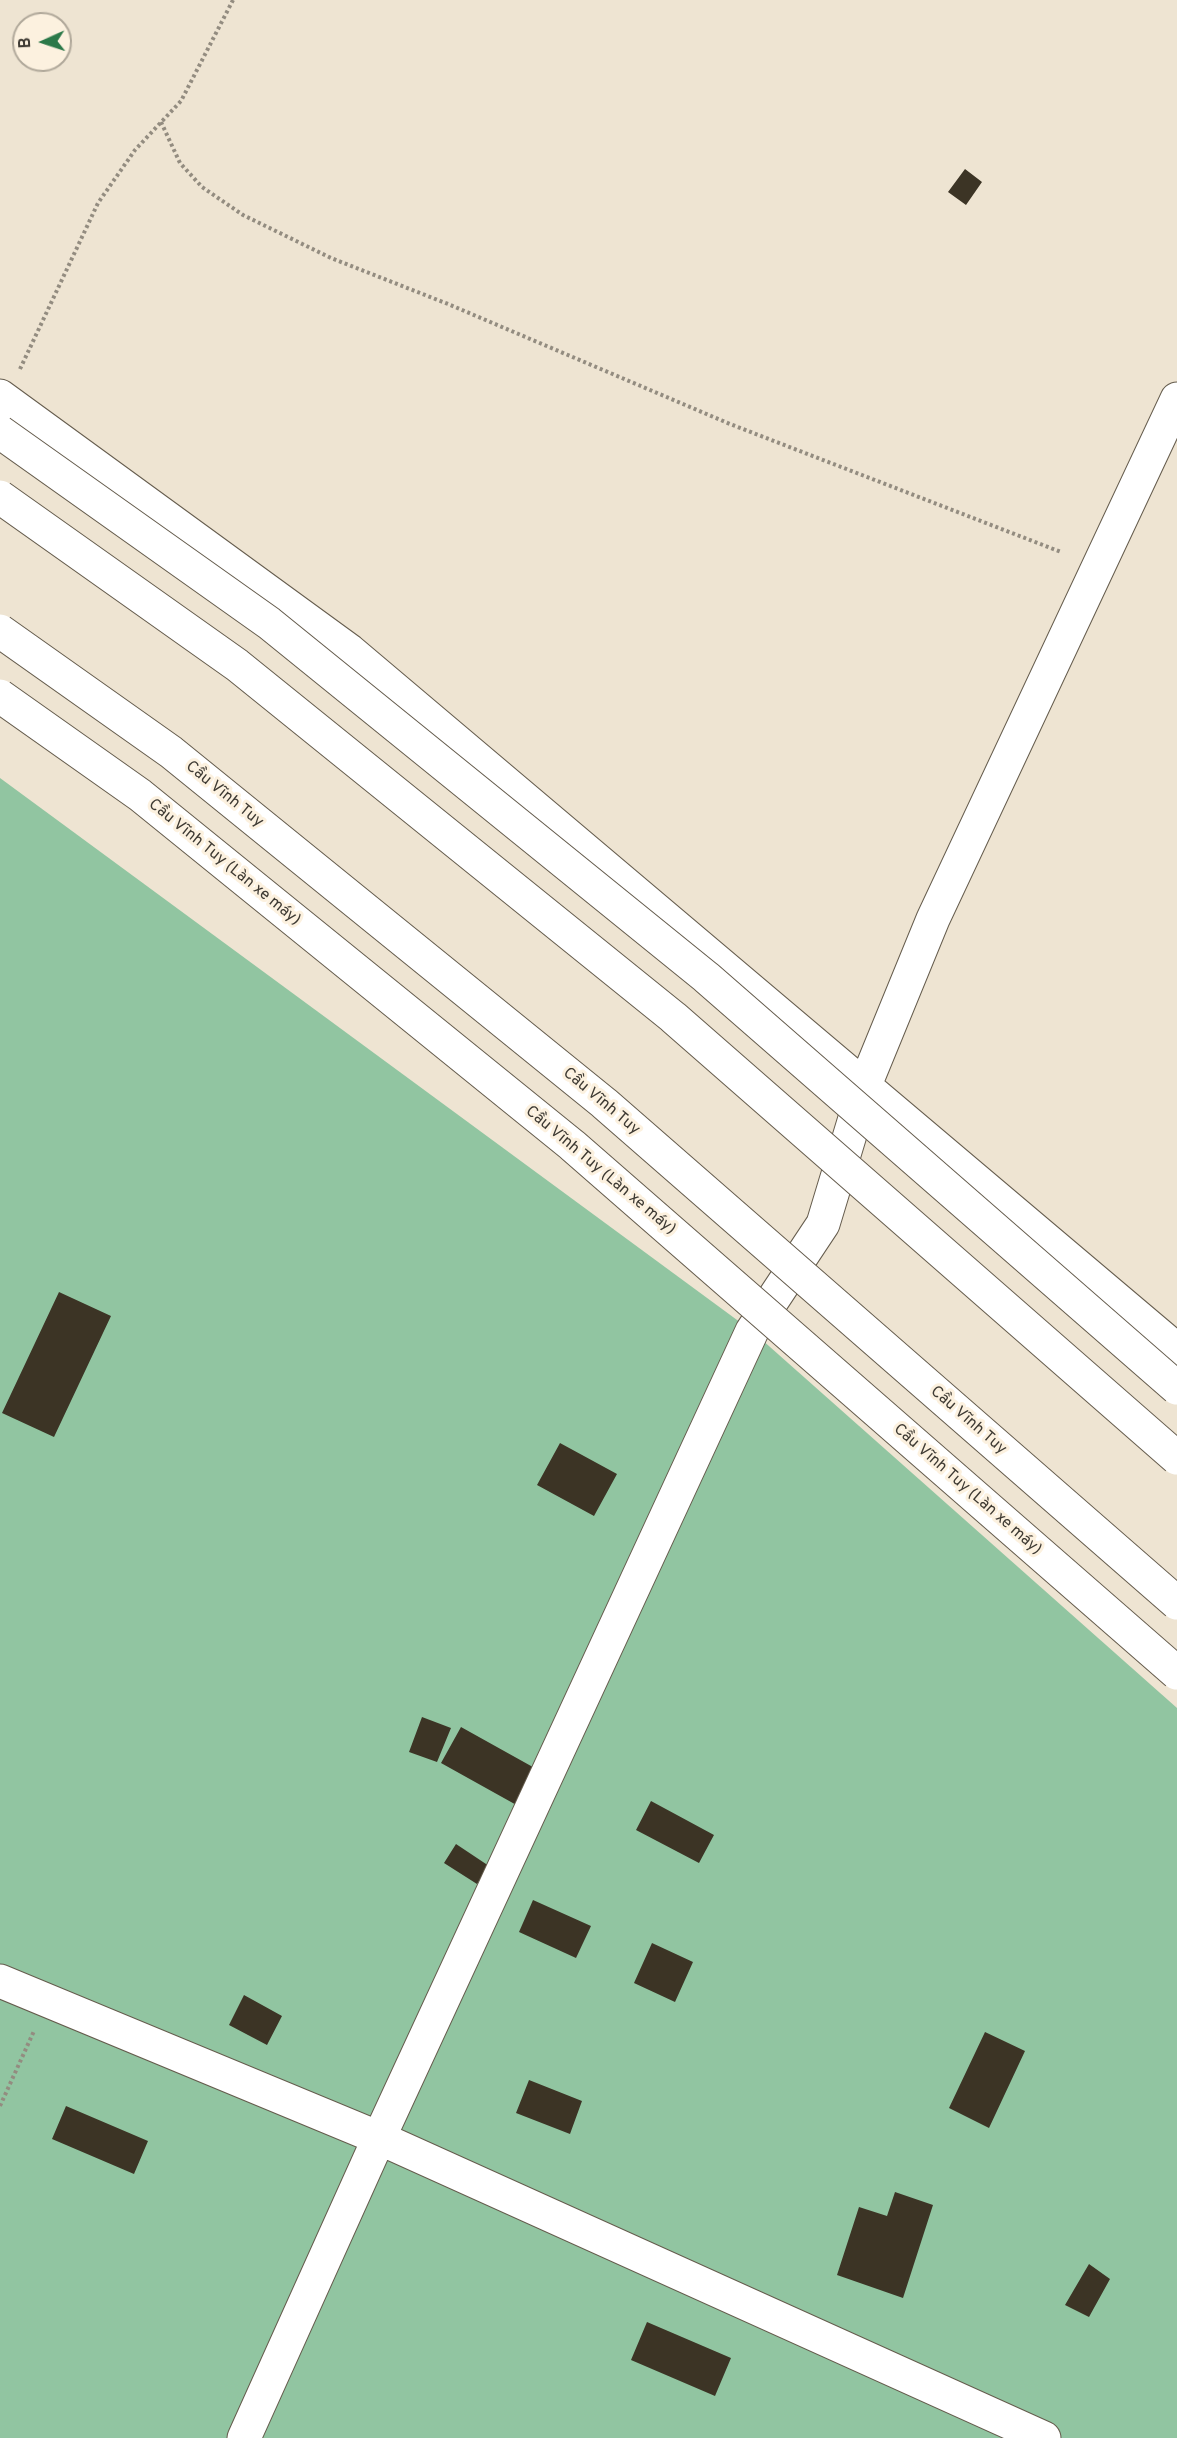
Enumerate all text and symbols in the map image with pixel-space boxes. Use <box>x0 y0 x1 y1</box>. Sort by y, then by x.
north arrow <box>12 12 72 72</box>
text: B <box>16 37 36 49</box>
street label: Cầu Vĩnh Tuy <box>181 758 267 832</box>
street label: Cầu Vĩnh Tuy (Làn xe máy) <box>144 796 304 930</box>
street label: Cầu Vĩnh Tuy <box>558 1064 644 1140</box>
street label: Cầu Vĩnh Tuy (Làn xe máy) <box>521 1102 679 1240</box>
street label: Cầu Vĩnh Tuy <box>926 1383 1010 1459</box>
street label: Cầu Vĩnh Tuy (Làn xe máy) <box>889 1420 1045 1560</box>

